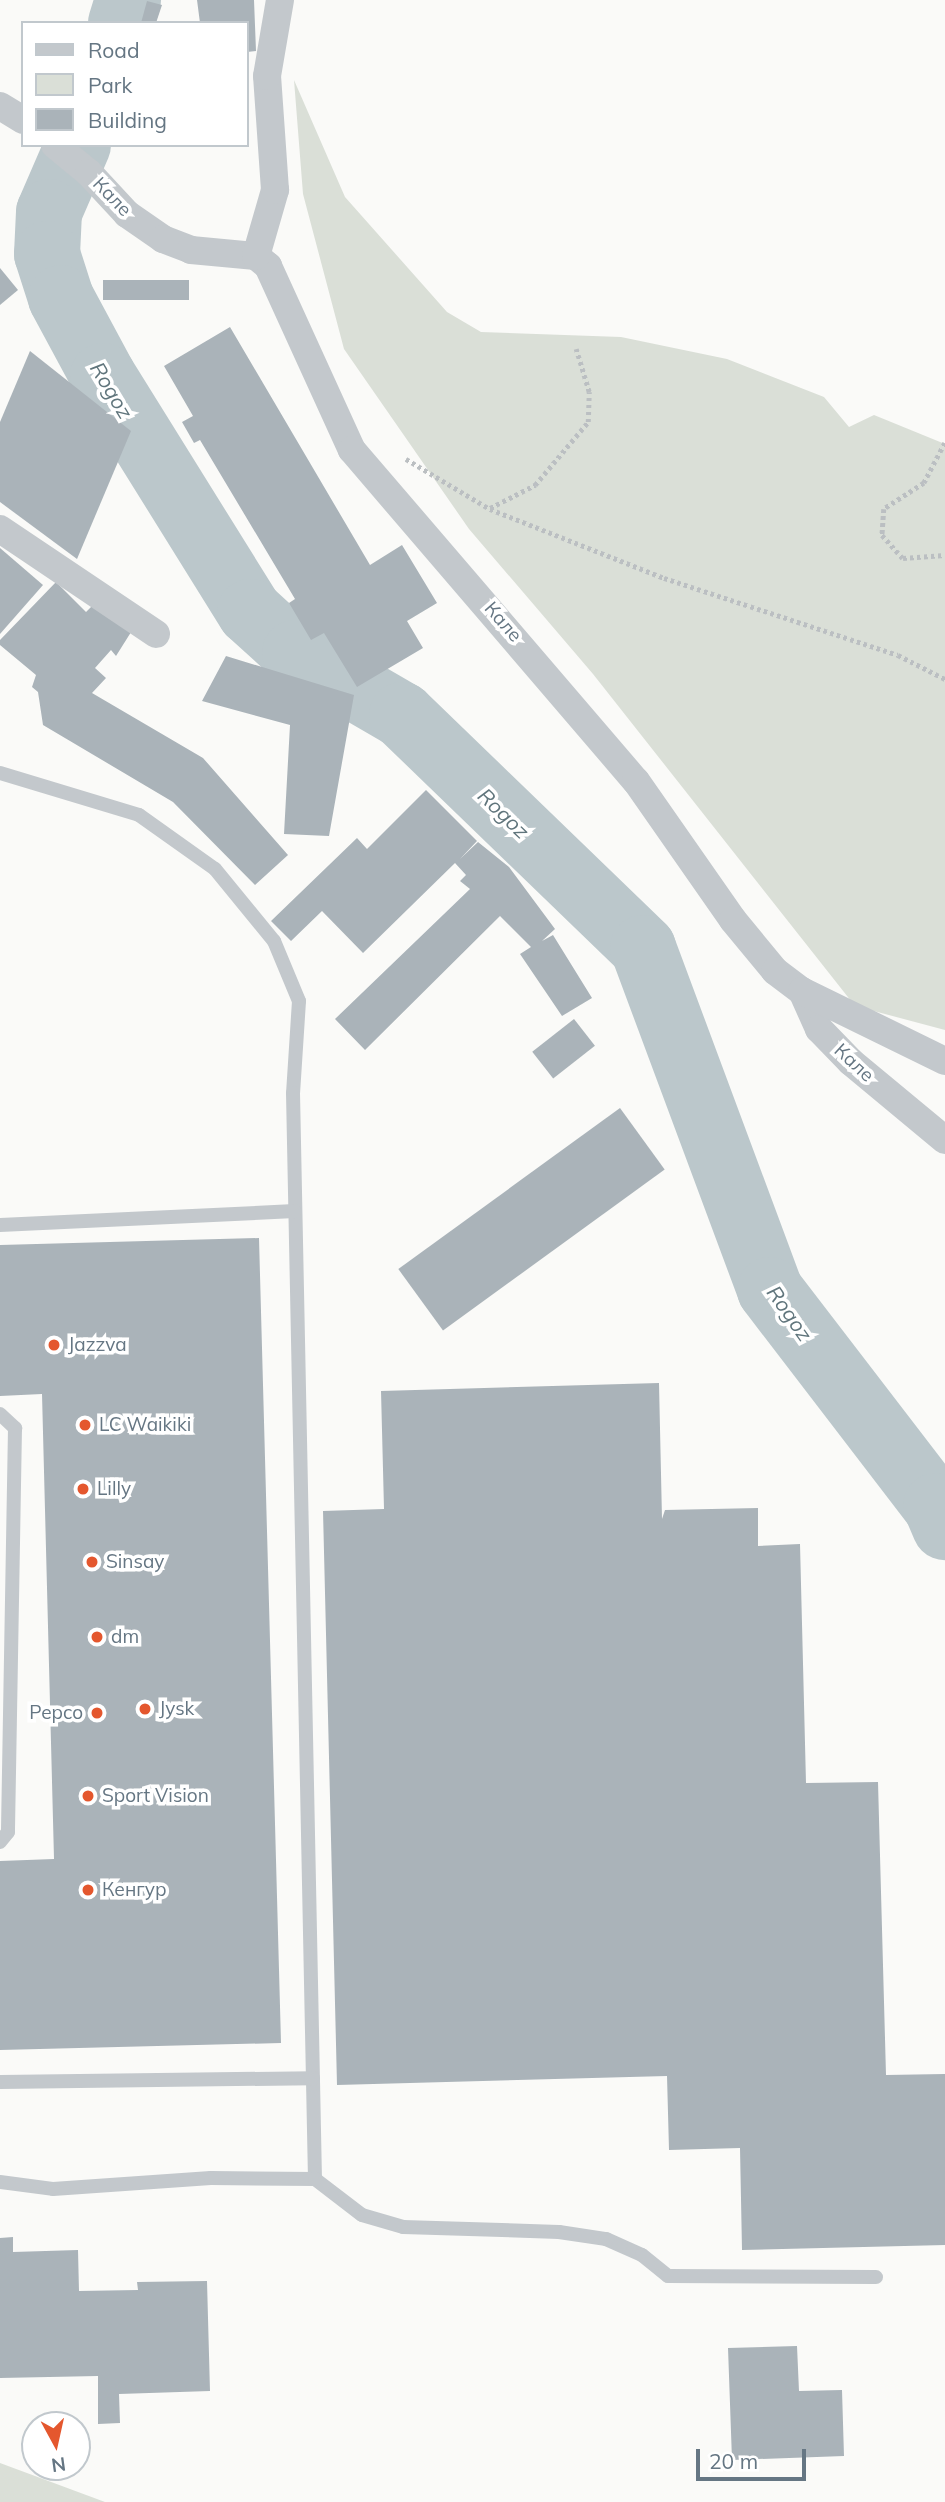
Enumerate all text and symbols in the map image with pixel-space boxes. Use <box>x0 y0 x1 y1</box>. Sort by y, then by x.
legend <box>21 21 248 147</box>
text: Road <box>88 37 139 63</box>
text: Park <box>88 72 132 98</box>
text: Building <box>88 107 167 133</box>
street label: Кале <box>88 173 136 221</box>
water label: Rogoz <box>85 357 139 423</box>
street label: Кале <box>479 597 527 647</box>
water label: Rogoz <box>473 783 535 843</box>
street label: Кале <box>829 1039 879 1087</box>
water label: Rogoz <box>762 1281 818 1345</box>
place label: Jazzva <box>68 1334 127 1356</box>
marker: Jazzva <box>46 1337 62 1353</box>
place label: LC Waikiki <box>99 1414 191 1436</box>
marker: LC Waikiki <box>77 1417 93 1433</box>
place label: Lilly <box>97 1478 131 1500</box>
marker: Lilly <box>75 1481 91 1497</box>
place label: Sinsay <box>106 1551 164 1573</box>
marker: Sinsay <box>84 1554 100 1570</box>
place label: dm <box>111 1626 139 1648</box>
marker: dm <box>89 1629 105 1645</box>
place label: Jysk <box>159 1698 194 1720</box>
marker: Jysk <box>137 1701 153 1717</box>
place label: Pepco <box>29 1702 83 1724</box>
marker: Pepco <box>89 1705 105 1721</box>
place label: Sport Vision <box>102 1785 209 1807</box>
marker: Sport Vision <box>80 1788 96 1804</box>
place label: Кенгур <box>102 1879 167 1901</box>
marker: Кенгур <box>80 1882 96 1898</box>
north arrow <box>21 2411 91 2481</box>
scale bar <box>700 2436 810 2480</box>
text: 20 m <box>709 2448 758 2474</box>
text: N <box>50 2452 67 2478</box>

